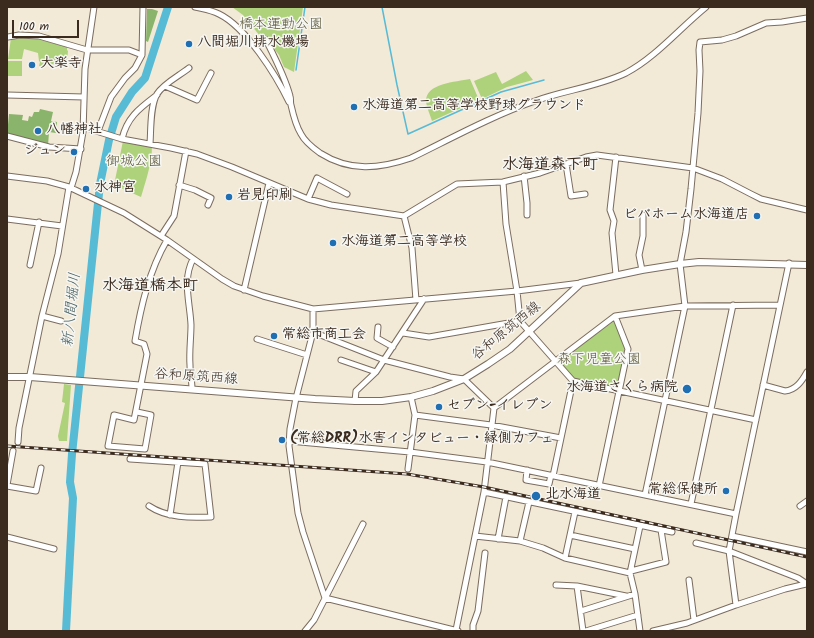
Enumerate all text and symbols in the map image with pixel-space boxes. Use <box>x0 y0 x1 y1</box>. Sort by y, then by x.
scale bar <box>14 12 81 38</box>
text: 100 m <box>19 17 49 36</box>
park label: 橋本運動公園 <box>239 18 323 34</box>
place label: 八間堀川排水機場 <box>197 36 309 52</box>
marker: 八間堀川排水機場 <box>184 39 194 49</box>
place label: 大楽寺 <box>40 57 82 73</box>
marker: 大楽寺 <box>27 60 37 70</box>
place label: 水海道第二高等学校野球グラウンド <box>362 99 586 115</box>
marker: 水海道第二高等学校野球グラウンド <box>349 102 359 112</box>
place label: 八幡神社 <box>46 123 102 139</box>
marker: 八幡神社 <box>33 126 43 136</box>
place label: ジュン <box>24 144 66 160</box>
marker: ジュン <box>69 147 79 157</box>
park label: 御城公園 <box>106 155 162 171</box>
district label: 水海道森下町 <box>502 156 598 176</box>
place label: 水神宮 <box>94 181 136 197</box>
marker: 水神宮 <box>81 184 91 194</box>
place label: 岩見印刷 <box>237 189 293 205</box>
marker: 岩見印刷 <box>224 192 234 202</box>
place label: ビバホーム水海道店 <box>623 208 749 224</box>
marker: ビバホーム水海道店 <box>752 211 762 221</box>
place label: 水海道第二高等学校 <box>341 235 467 251</box>
marker: 水海道第二高等学校 <box>328 238 338 248</box>
water label: 新八間堀川 <box>60 272 86 348</box>
district label: 水海道橋本町 <box>102 277 198 297</box>
street label: 谷和原筑西線 <box>469 299 545 365</box>
place label: 常総市商工会 <box>282 328 366 344</box>
marker: 常総市商工会 <box>269 331 279 341</box>
park label: 森下児童公園 <box>557 353 641 369</box>
street label: 谷和原筑西線 <box>154 367 238 389</box>
place label: 水海道さくら病院 <box>566 381 678 397</box>
marker: 水海道さくら病院 <box>681 383 693 395</box>
place label: セブン-イレブン <box>447 399 552 415</box>
marker: セブン-イレブン <box>434 402 444 412</box>
place label: (常総DRR)水害インタビュー・縁側カフェ <box>290 432 554 448</box>
marker: (常総DRR)水害インタビュー・縁側カフェ <box>277 435 287 445</box>
place label: 常総保健所 <box>648 483 718 499</box>
marker: 常総保健所 <box>721 486 731 496</box>
place label: 北水海道 <box>545 488 601 504</box>
marker: 北水海道 <box>530 490 542 502</box>

